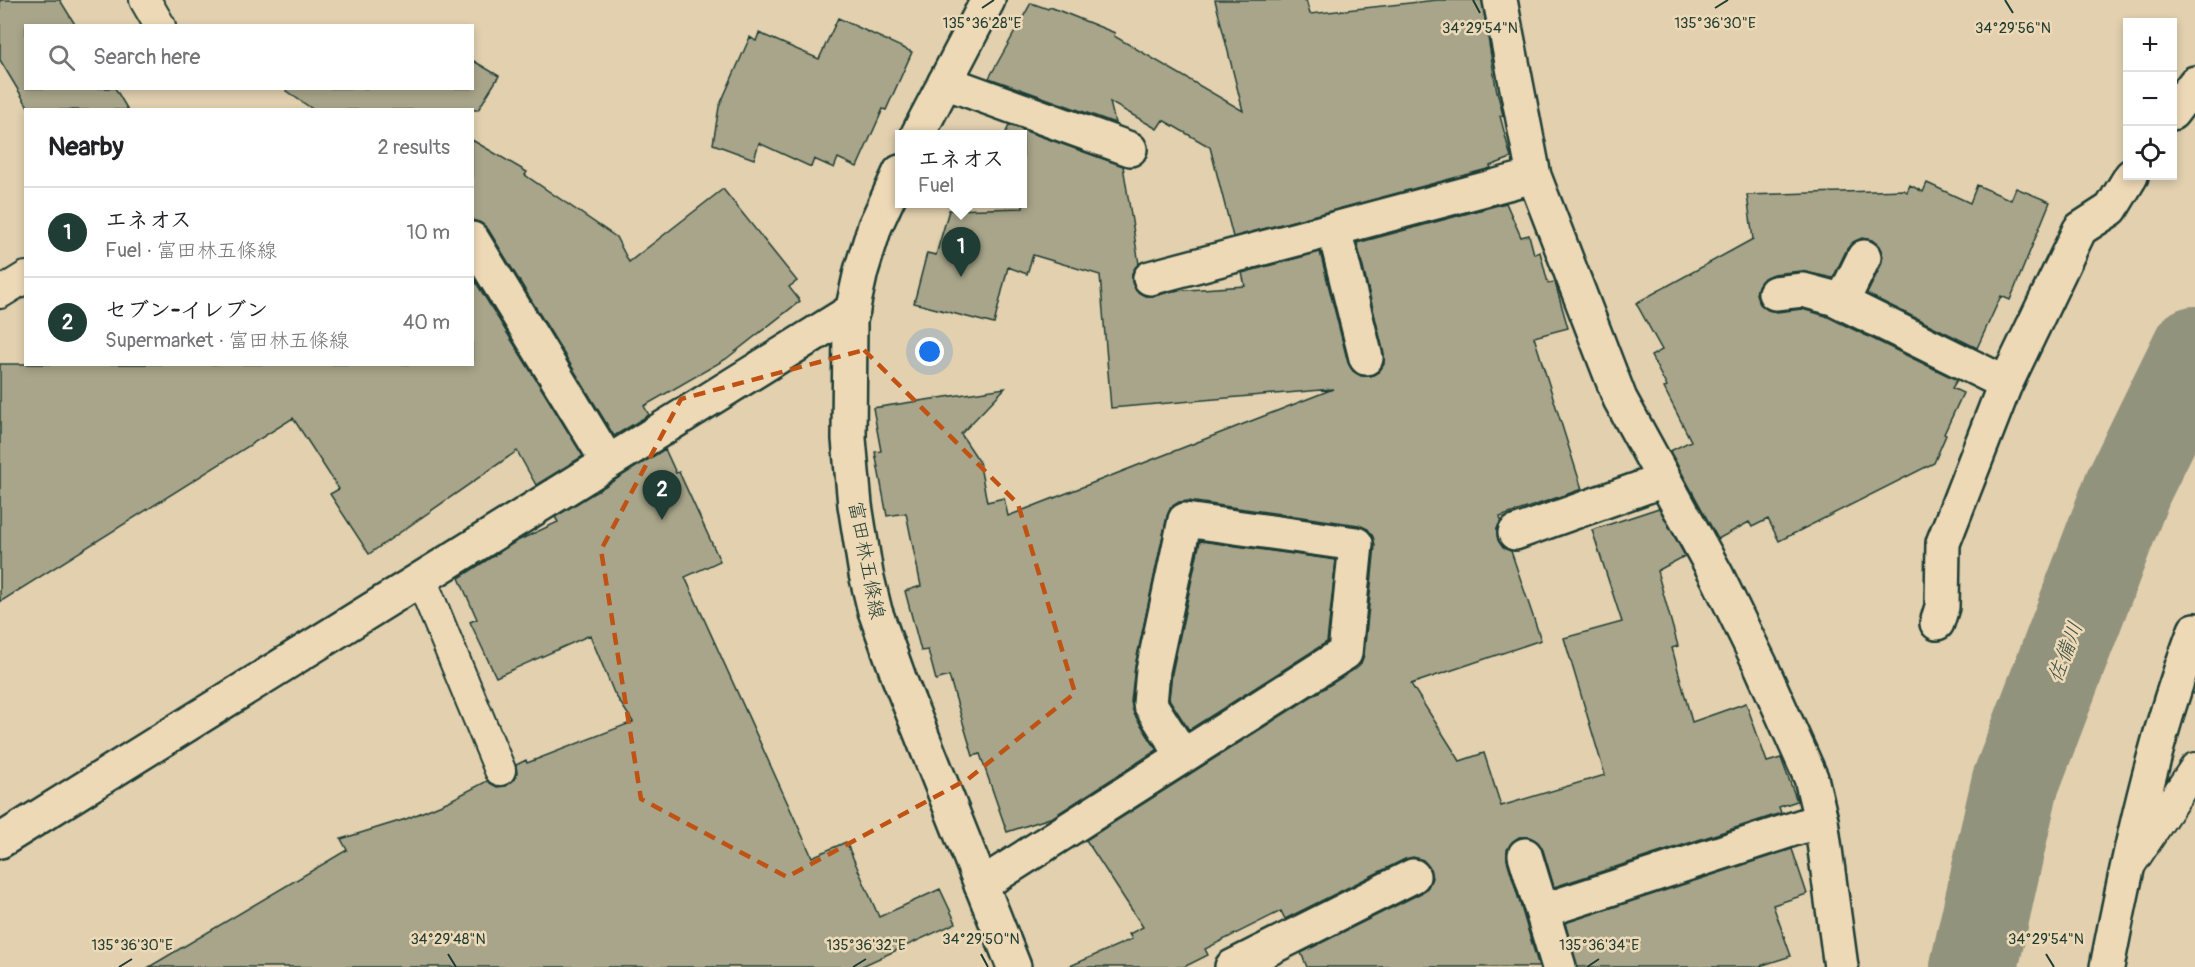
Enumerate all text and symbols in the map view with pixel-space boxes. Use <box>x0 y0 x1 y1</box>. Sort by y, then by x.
text: 135°36'28"E <box>943 14 1022 33</box>
text: 135°36'30"E <box>1674 14 1756 33</box>
map controls <box>2123 18 2177 180</box>
button: + <box>2123 18 2177 72</box>
text: 34°29'54"N <box>1442 19 1518 38</box>
text: 34°29'56"N <box>1975 19 2051 38</box>
search box <box>24 24 474 90</box>
icon: search <box>45 41 78 74</box>
text: Search here <box>93 43 200 71</box>
button: − <box>2123 72 2177 126</box>
button: locate <box>2123 126 2177 180</box>
popup <box>895 130 1027 208</box>
text: Nearby <box>48 131 124 163</box>
text: 2 results <box>378 135 450 160</box>
text: エネオス <box>918 145 1004 173</box>
text: Fuel <box>918 173 954 198</box>
text: エネオス <box>105 206 192 234</box>
text: 1 <box>64 220 71 245</box>
text: 10 m <box>406 220 450 245</box>
pin: 1 <box>942 228 980 277</box>
text: Fuel · 富田林五條線 <box>105 238 277 263</box>
text: セブン-イレブン <box>105 296 268 324</box>
text: 2 <box>62 310 73 335</box>
text: 40 m <box>403 310 450 335</box>
text: Supermarket · 富田林五條線 <box>105 328 349 353</box>
your location <box>915 337 944 366</box>
pin: 2 <box>642 470 682 520</box>
street label: 富田林五條線 <box>843 499 890 621</box>
water label: 佐備川 <box>2042 618 2089 686</box>
text: 34°29'48"N <box>410 930 486 949</box>
text: 34°29'50"N <box>942 930 1020 949</box>
text: 34°29'54"N <box>2008 930 2084 949</box>
text: 135°36'30"E <box>91 936 173 955</box>
text: 135°36'32"E <box>826 936 906 955</box>
text: 135°36'34"E <box>1559 936 1639 955</box>

